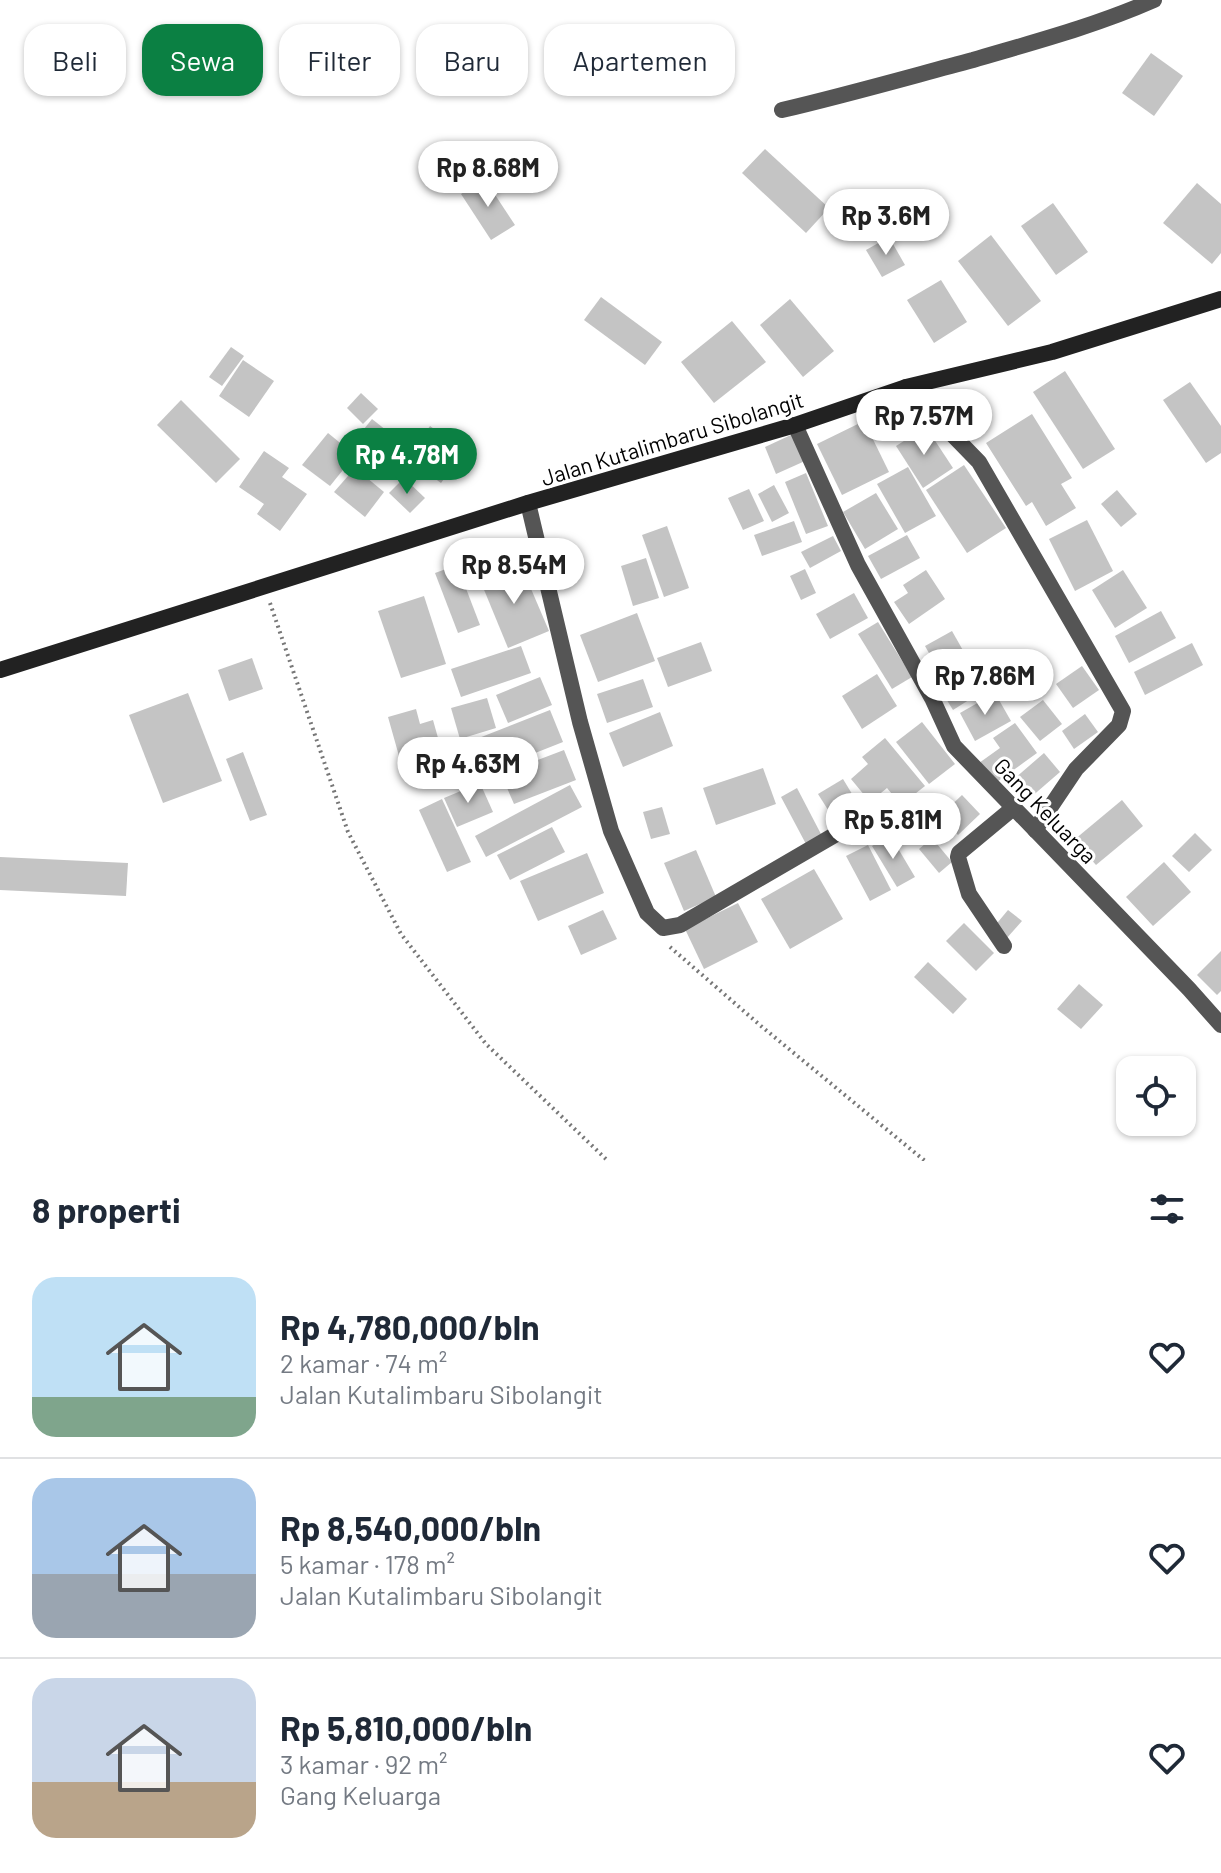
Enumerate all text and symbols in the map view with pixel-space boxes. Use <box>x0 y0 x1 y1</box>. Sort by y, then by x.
chip: Beli <box>24 24 126 96</box>
chip: Sewa <box>142 24 263 96</box>
chip: Filter <box>279 24 400 96</box>
chip: Baru <box>416 24 528 96</box>
chip: Apartemen <box>544 24 735 96</box>
pin: Rp 8.68M <box>405 141 571 209</box>
text: Rp 8.68M <box>436 151 540 182</box>
pin: Rp 3.6M <box>812 189 960 257</box>
text: Rp 3.6M <box>841 199 931 230</box>
street label: Jalan Kutalimbaru Sibolangit <box>538 386 806 490</box>
pin: Rp 7.57M <box>841 389 1007 457</box>
text: Rp 7.57M <box>874 399 974 430</box>
pin: Rp 4.78M <box>324 428 490 496</box>
text: Rp 4.78M <box>355 438 459 469</box>
pin: Rp 8.54M <box>431 538 597 606</box>
text: Rp 8.54M <box>461 548 567 579</box>
pin: Rp 7.86M <box>902 649 1068 717</box>
text: Rp 7.86M <box>935 659 1035 690</box>
pin: Rp 4.63M <box>385 737 551 805</box>
text: Rp 4.63M <box>415 747 521 778</box>
street label: Gang Keluarga <box>989 752 1103 868</box>
pin: Rp 5.81M <box>810 793 976 861</box>
text: Rp 5.81M <box>844 803 942 834</box>
map controls <box>1116 1056 1196 1136</box>
button: locate <box>1116 1056 1196 1136</box>
icon: filters <box>1145 1187 1189 1231</box>
text: 8 properti <box>32 1189 181 1230</box>
text: Rp 4,780,000/bln <box>280 1306 540 1347</box>
icon: home <box>96 1309 192 1405</box>
icon: heart <box>1145 1335 1189 1379</box>
text: 2 kamar · 74 m² <box>280 1347 447 1378</box>
text: Jalan Kutalimbaru Sibolangit <box>280 1378 603 1409</box>
text: Rp 8,540,000/bln <box>280 1507 541 1548</box>
icon: home <box>96 1510 192 1606</box>
icon: heart <box>1145 1536 1189 1580</box>
text: 5 kamar · 178 m² <box>280 1548 455 1579</box>
text: Jalan Kutalimbaru Sibolangit <box>280 1579 603 1610</box>
text: Rp 5,810,000/bln <box>280 1707 532 1748</box>
icon: home <box>96 1710 192 1806</box>
icon: heart <box>1145 1736 1189 1780</box>
text: 3 kamar · 92 m² <box>280 1748 447 1779</box>
text: Gang Keluarga <box>280 1779 441 1810</box>

